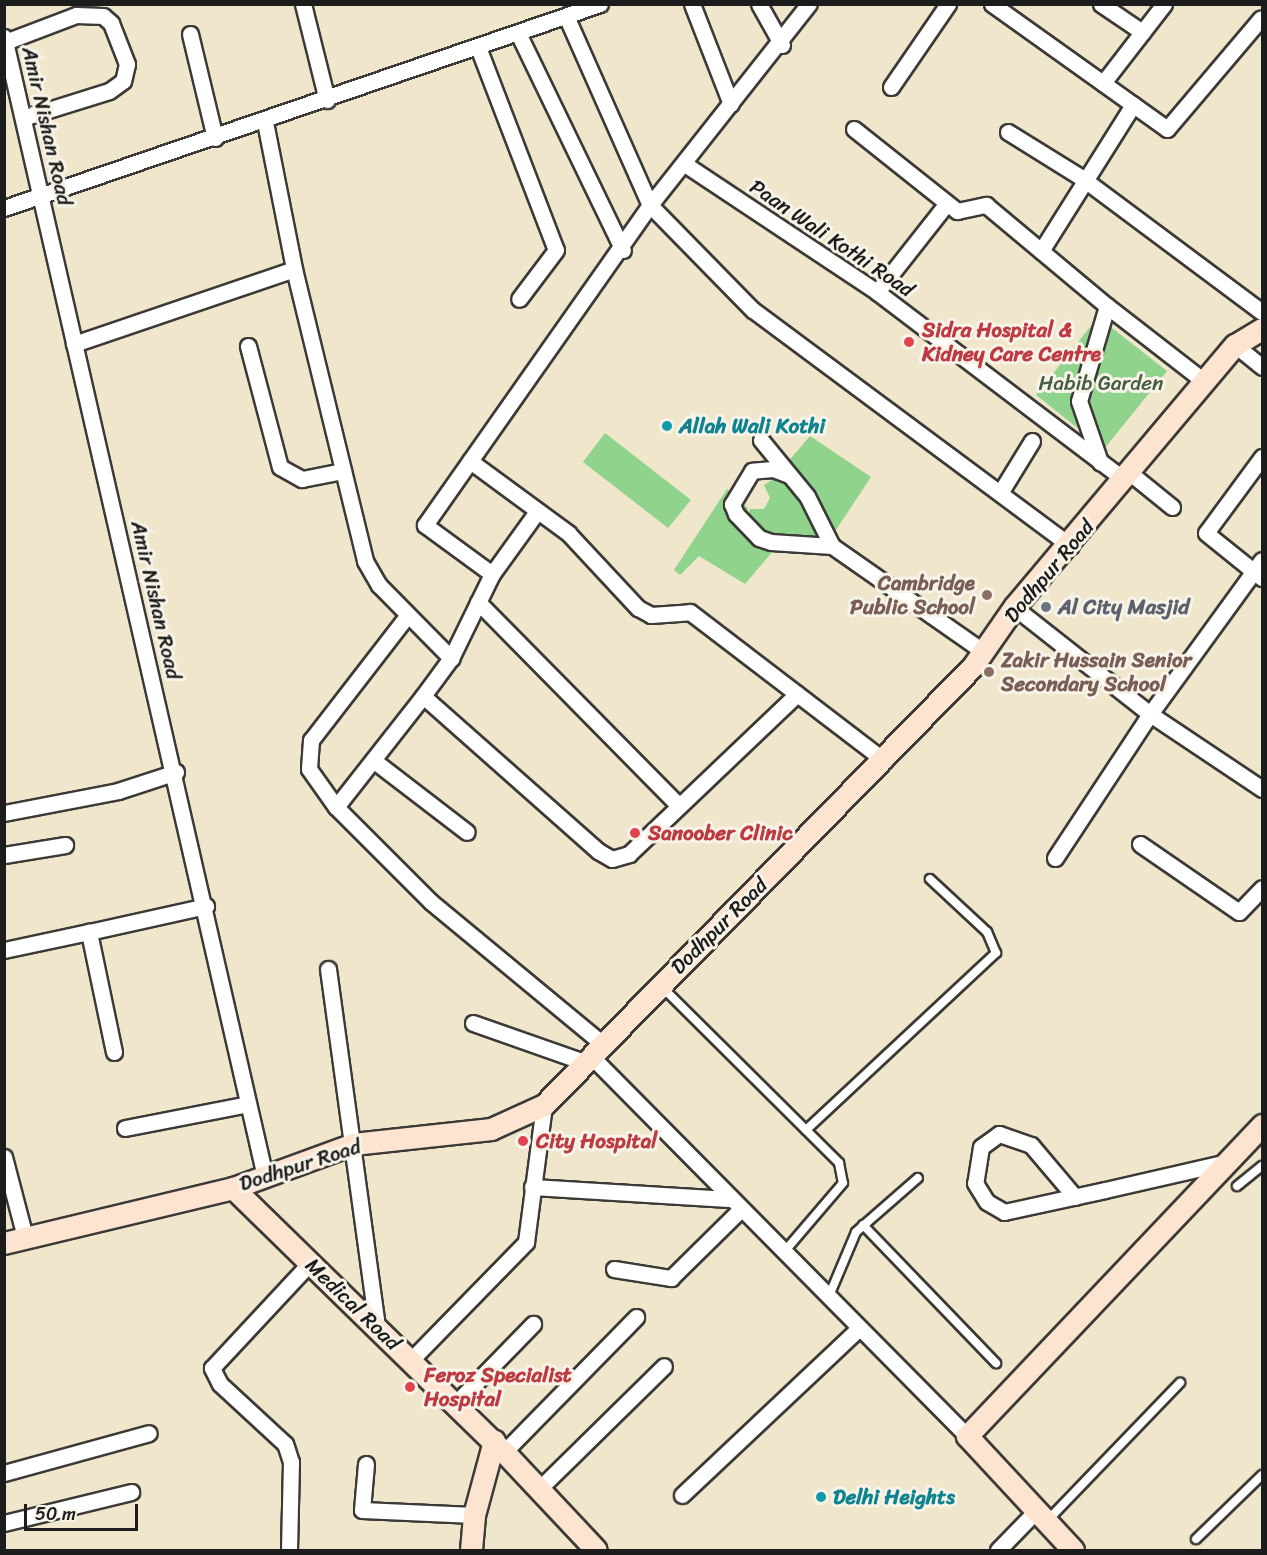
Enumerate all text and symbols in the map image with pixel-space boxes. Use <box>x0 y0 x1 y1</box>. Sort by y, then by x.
street label: Amir Nishan Road <box>16 44 78 208</box>
street label: Paan Wali Kothi Road <box>744 173 920 303</box>
place label: Sidra Hospital & Kidney Care Centre <box>922 317 1102 367</box>
marker: Sidra Hospital & Kidney Care Centre <box>900 333 918 351</box>
park label: Habib Garden <box>1039 370 1163 396</box>
place label: Allah Wali Kothi <box>679 413 825 439</box>
marker: Allah Wali Kothi <box>660 419 674 433</box>
street label: Dodhpur Road <box>999 514 1099 628</box>
street label: Amir Nishan Road <box>125 518 187 682</box>
place label: Cambridge Public School <box>850 570 975 620</box>
marker: Cambridge Public School <box>980 588 994 602</box>
place label: Al City Masjid <box>1058 594 1189 620</box>
marker: Al City Masjid <box>1039 600 1053 614</box>
place label: Zakir Hussain Senior Secondary School <box>1001 647 1193 697</box>
marker: Zakir Hussain Senior Secondary School <box>982 665 996 679</box>
place label: Sanoober Clinic <box>648 820 793 846</box>
marker: Sanoober Clinic <box>626 824 644 842</box>
street label: Dodhpur Road <box>665 872 773 980</box>
place label: City Hospital <box>536 1128 658 1154</box>
marker: City Hospital <box>514 1132 532 1150</box>
street label: Dodhpur Road <box>236 1133 364 1197</box>
street label: Medical Road <box>300 1252 406 1356</box>
place label: Feroz Specialist Hospital <box>424 1362 573 1412</box>
marker: Feroz Specialist Hospital <box>401 1378 419 1396</box>
place label: Delhi Heights <box>833 1484 956 1510</box>
marker: Delhi Heights <box>814 1490 828 1504</box>
scale bar <box>27 1492 141 1530</box>
text: 50 m <box>35 1498 76 1530</box>

